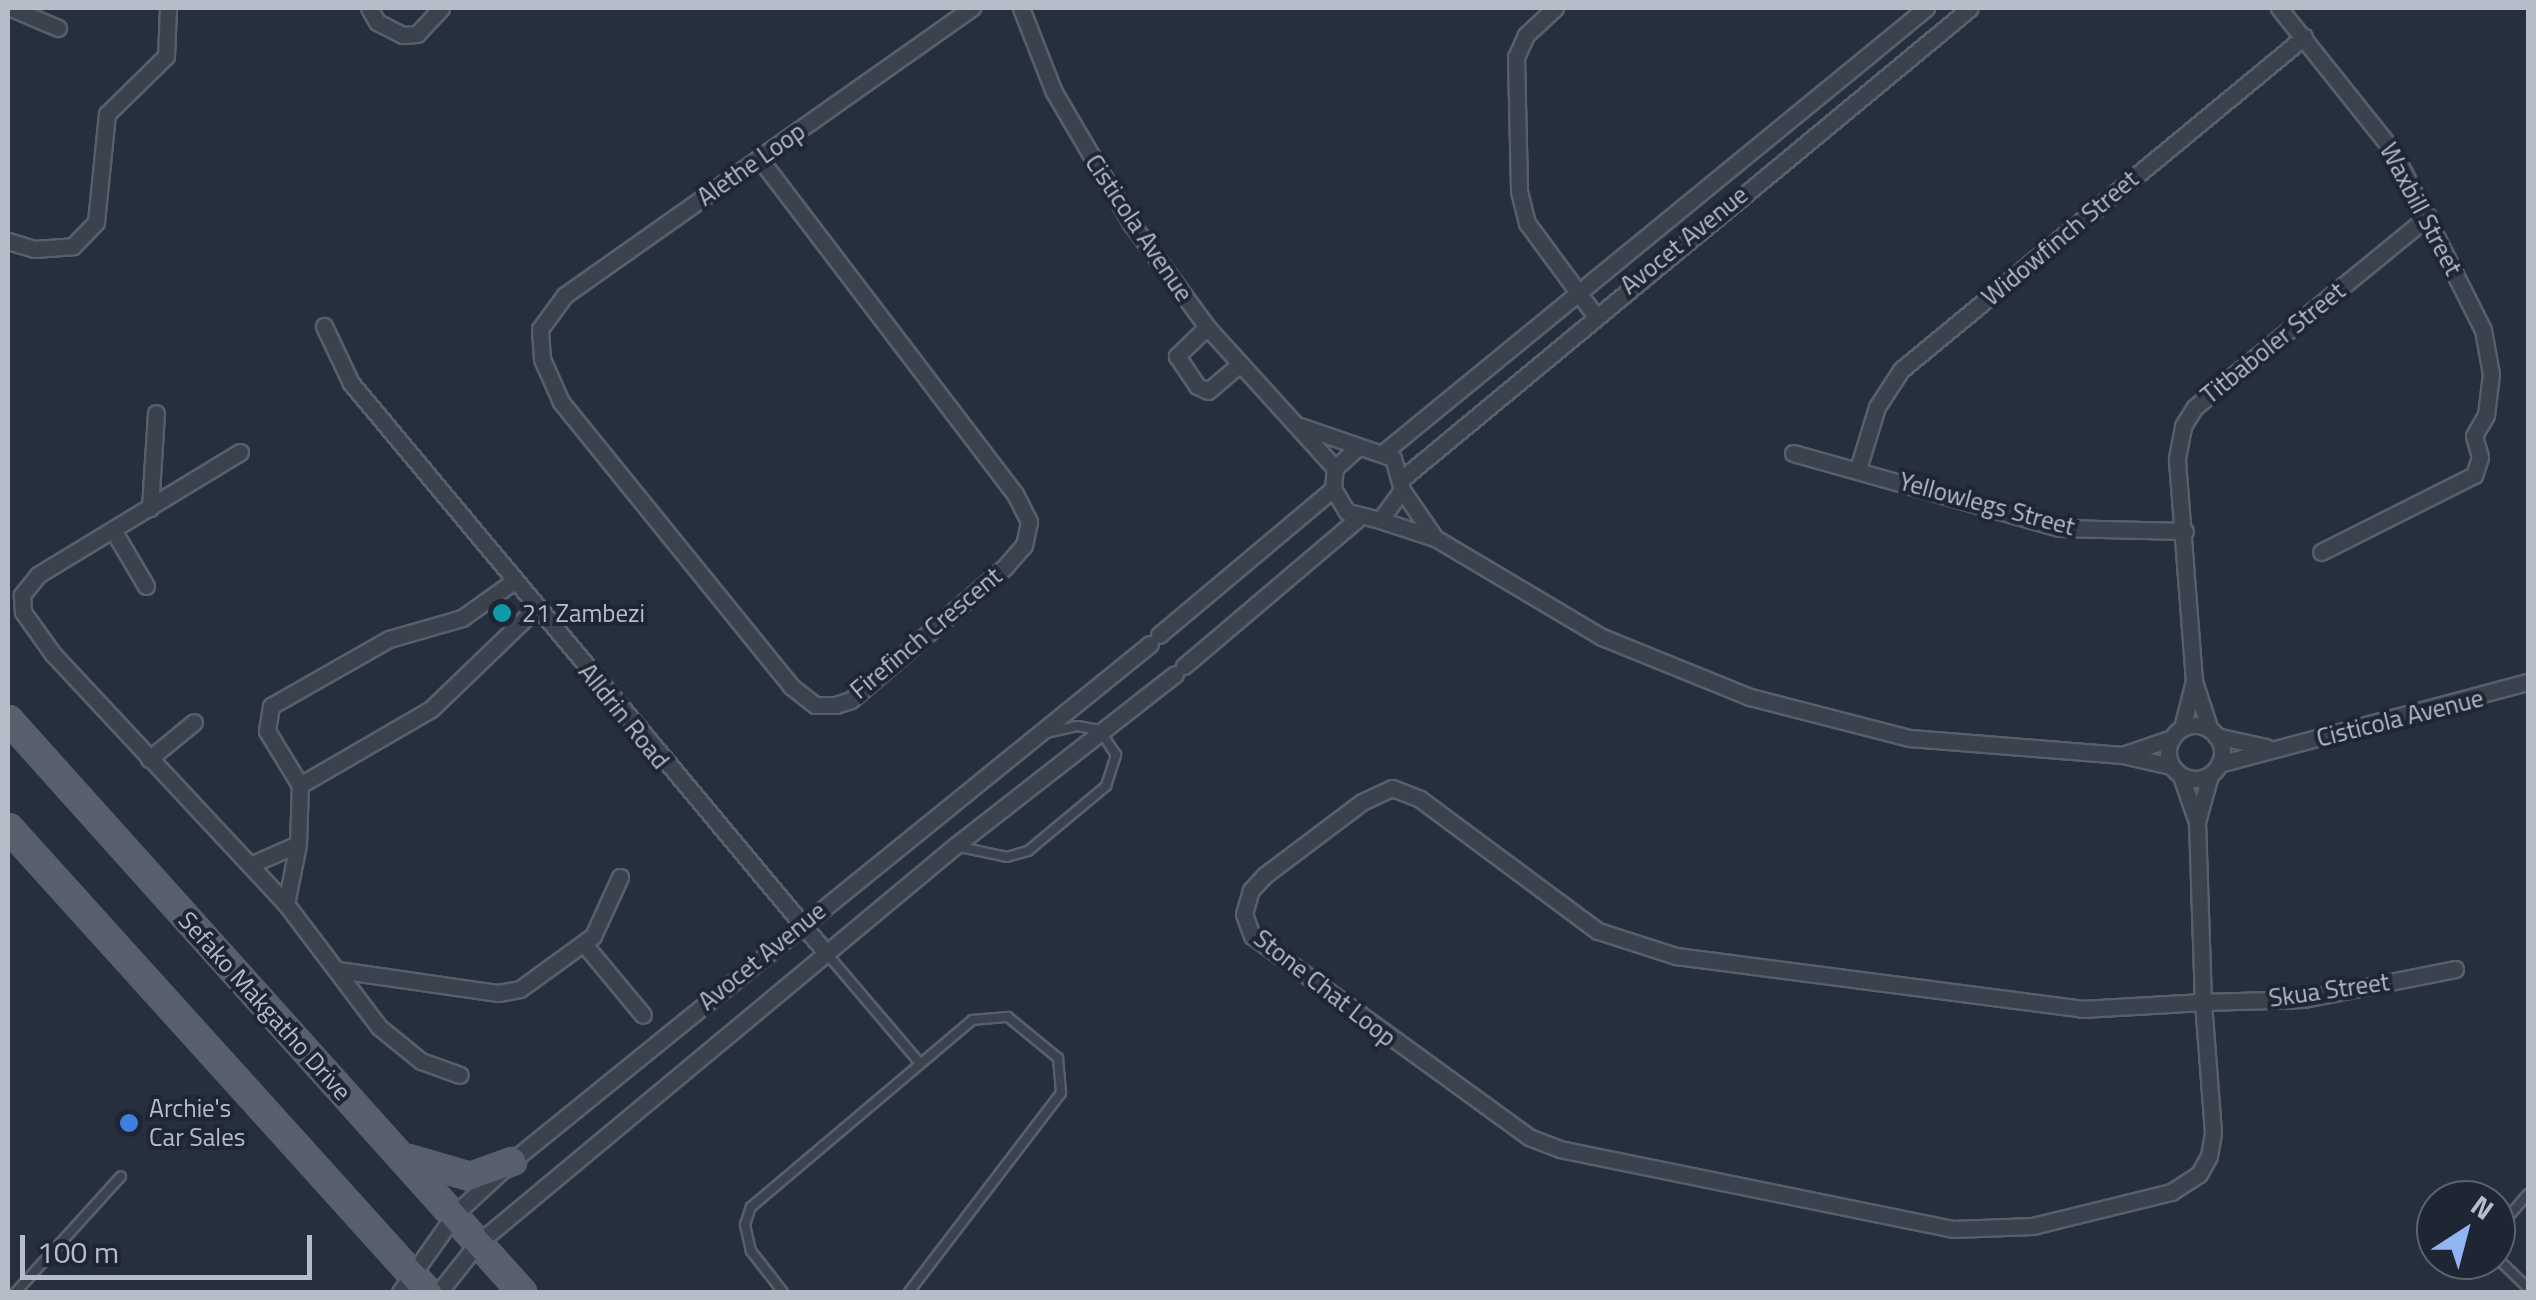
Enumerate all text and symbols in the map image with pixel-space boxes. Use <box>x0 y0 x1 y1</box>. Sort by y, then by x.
street label: Alethe Loop <box>691 116 811 212</box>
street label: Waxbill Street <box>2374 138 2468 280</box>
street label: Cisticola Avenue <box>1079 149 1199 307</box>
street label: Widowfinch Street <box>1976 164 2144 312</box>
street label: Avocet Avenue <box>1614 179 1754 301</box>
street label: Titbaboler Street <box>2195 276 2351 410</box>
street label: Yellowlegs Street <box>1896 466 2078 542</box>
street label: Firefinch Crescent <box>844 561 1008 705</box>
place label: 21 Zambezi <box>522 598 645 628</box>
marker: 21 Zambezi <box>491 602 513 624</box>
street label: Alldrin Road <box>572 657 676 775</box>
street label: Cisticola Avenue <box>2313 683 2487 753</box>
street label: Avocet Avenue <box>692 895 832 1017</box>
street label: Sefako Makgatho Drive <box>172 905 358 1107</box>
street label: Stone Chat Loop <box>1248 923 1402 1053</box>
street label: Skua Street <box>2267 967 2391 1013</box>
place label: Archie's Car Sales <box>149 1094 245 1153</box>
marker: Archie's Car Sales <box>118 1112 140 1134</box>
north arrow <box>2416 1180 2516 1280</box>
text: N <box>2462 1184 2503 1230</box>
scale bar <box>25 1215 318 1277</box>
text: 100 m <box>37 1229 119 1275</box>

